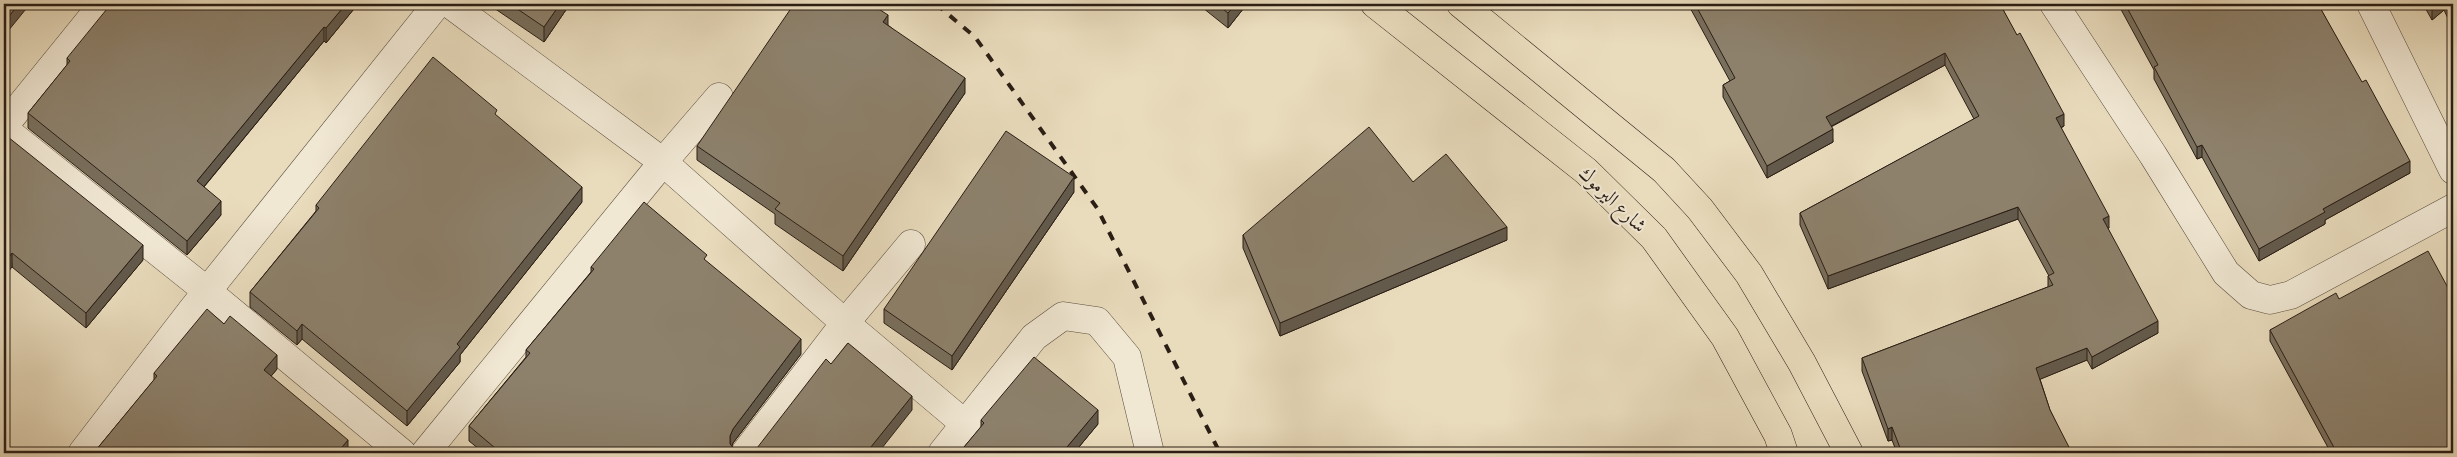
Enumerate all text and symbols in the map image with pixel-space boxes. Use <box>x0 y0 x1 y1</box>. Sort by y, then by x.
street label: شارع اليرموك <box>1570 161 1652 242</box>

